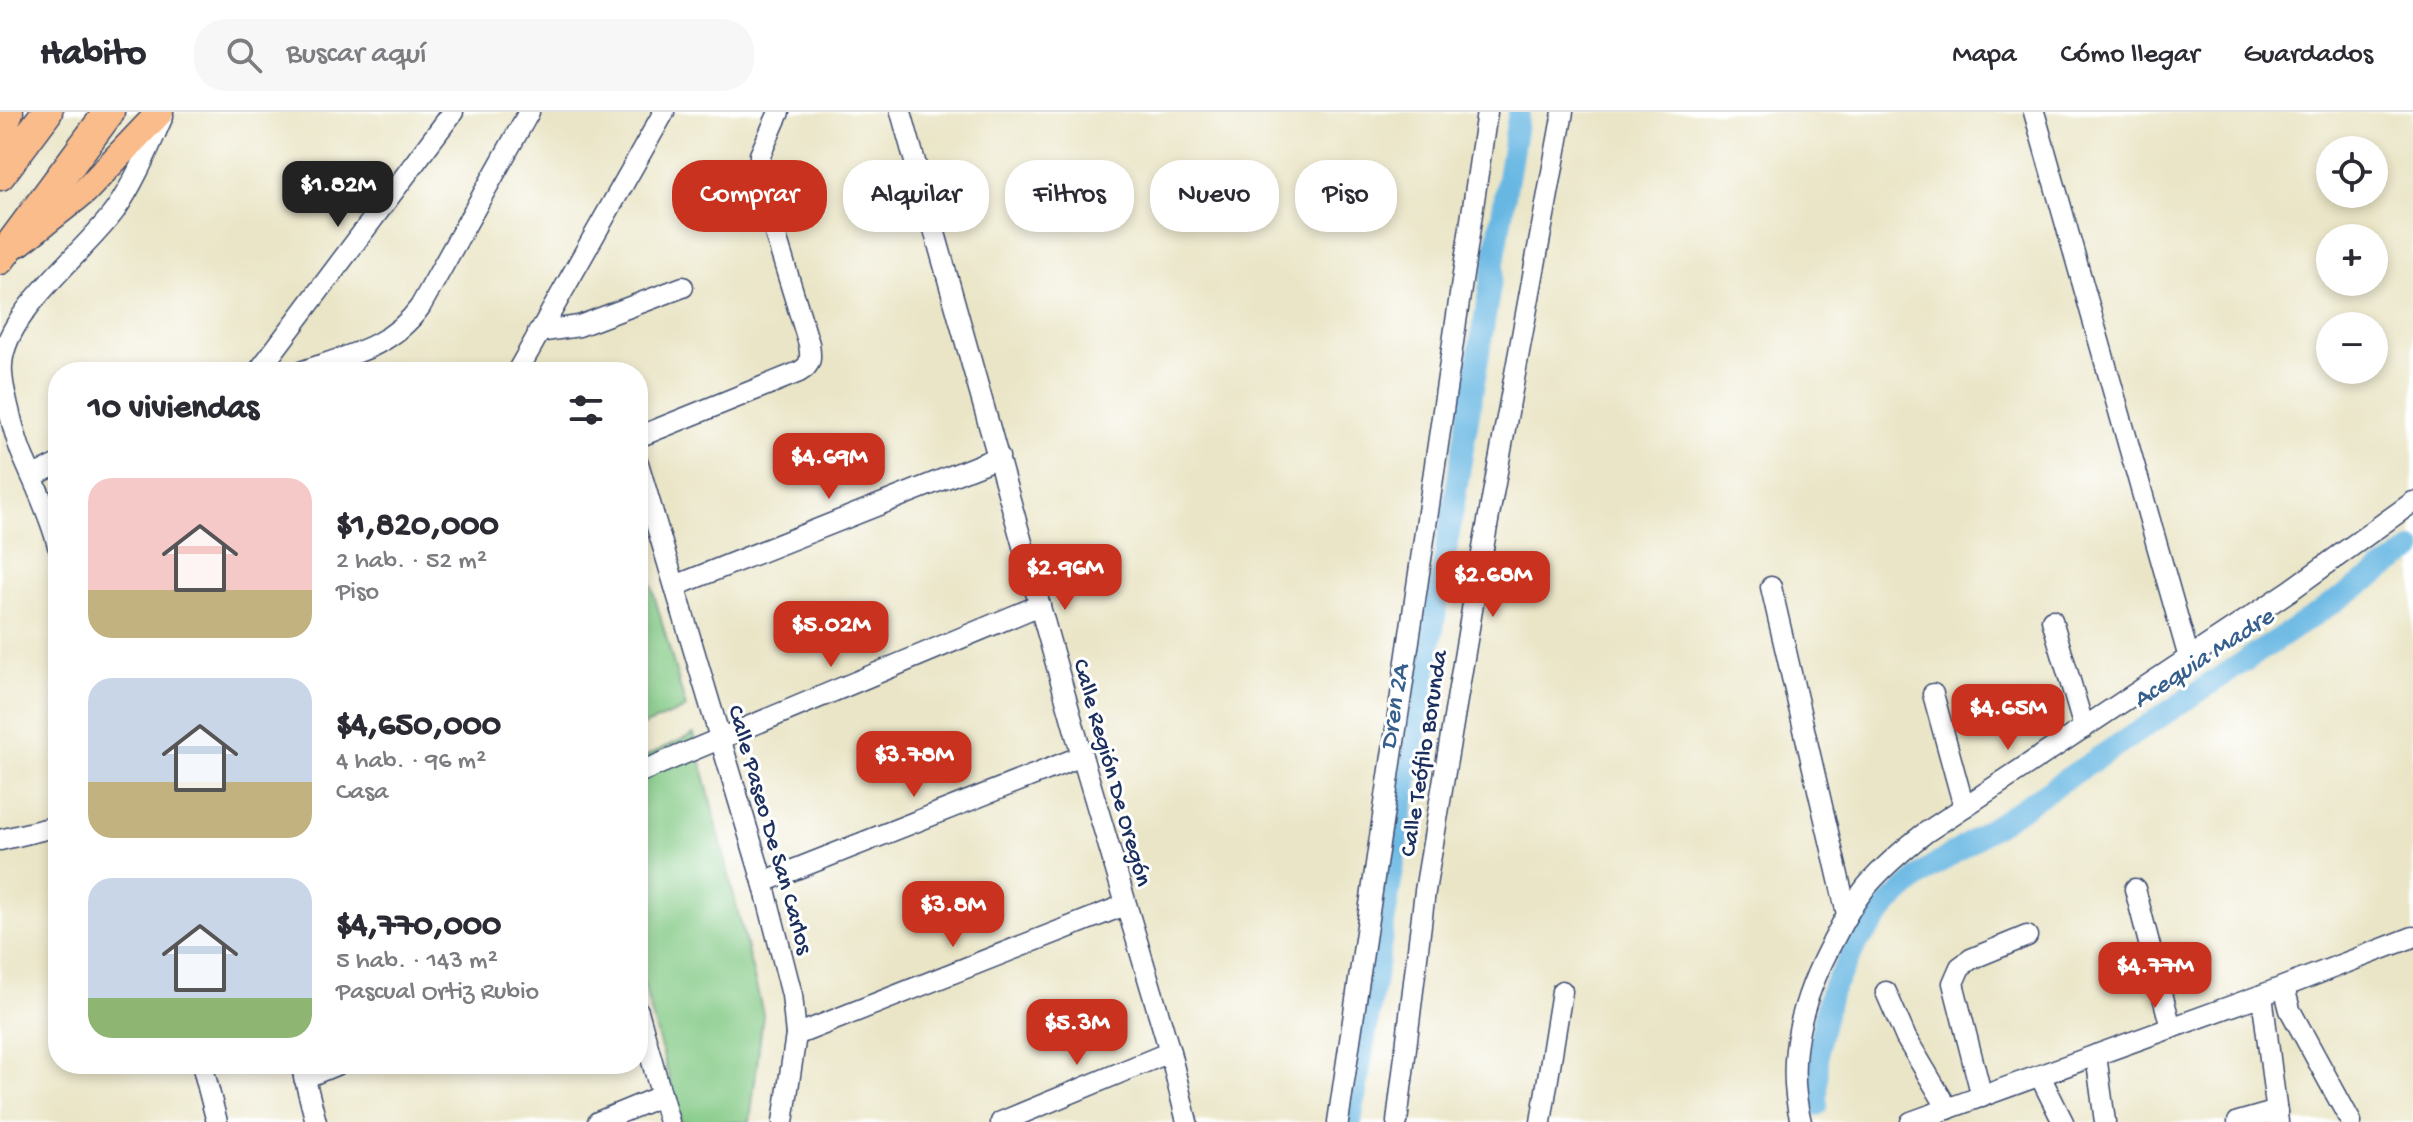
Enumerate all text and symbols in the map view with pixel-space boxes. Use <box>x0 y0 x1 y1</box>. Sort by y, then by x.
search box <box>194 19 754 91</box>
text: Habito <box>40 33 146 77</box>
icon: search <box>222 33 266 77</box>
text: Buscar aquí <box>286 38 427 73</box>
text: Mapa <box>1952 39 2017 72</box>
text: Cómo llegar <box>2061 39 2200 72</box>
text: Guardados <box>2244 39 2373 72</box>
map controls <box>2316 136 2388 384</box>
button: locate <box>2316 136 2388 208</box>
chip: Comprar <box>672 160 827 232</box>
chip: Alquilar <box>843 160 989 232</box>
chip: Filtros <box>1005 160 1134 232</box>
chip: Nuevo <box>1150 160 1279 232</box>
chip: Piso <box>1295 160 1397 232</box>
pin: $1.82M <box>273 161 403 229</box>
text: $1.82M <box>300 171 376 202</box>
button: + <box>2316 224 2388 296</box>
button: − <box>2316 312 2388 384</box>
icon: filters <box>564 388 608 432</box>
text: 10 viviendas <box>88 390 259 430</box>
pin: $4.69M <box>764 433 894 501</box>
text: $4.69M <box>791 443 867 474</box>
text: $1,820,000 <box>336 507 499 547</box>
icon: home <box>152 510 248 606</box>
pin: $2.96M <box>1000 544 1130 612</box>
text: 2 hab. · 52 m² <box>336 547 487 578</box>
pin: $2.68M <box>1428 551 1558 619</box>
text: $2.96M <box>1027 554 1103 585</box>
text: $2.68M <box>1454 561 1532 592</box>
text: Piso <box>336 578 379 609</box>
pin: $5.02M <box>766 601 896 669</box>
water label: Acequia Madre <box>2128 602 2282 717</box>
text: $5.02M <box>791 611 871 642</box>
street label: Calle Teófilo Borunda <box>1395 648 1456 859</box>
street label: Calle Región De Oregón <box>1064 656 1157 890</box>
water label: Dren 2A <box>1374 661 1419 753</box>
pin: $4.65M <box>1943 684 2073 752</box>
text: $4.65M <box>1969 694 2047 725</box>
street label: Calle Paseo De San Carlos <box>719 702 818 959</box>
text: $4,650,000 <box>336 707 501 747</box>
icon: home <box>152 710 248 806</box>
pin: $3.78M <box>849 731 979 799</box>
text: $3.78M <box>874 741 954 772</box>
text: 4 hab. · 96 m² <box>336 747 486 778</box>
text: Casa <box>336 778 389 809</box>
pin: $3.8M <box>897 881 1009 949</box>
text: $3.8M <box>920 891 986 922</box>
text: $4,770,000 <box>336 907 501 947</box>
icon: home <box>152 910 248 1006</box>
pin: $4.77M <box>2090 942 2220 1010</box>
text: 5 hab. · 143 m² <box>336 947 498 978</box>
text: $4.77M <box>2116 952 2194 983</box>
text: Pascual Ortiz Rubio <box>336 978 539 1009</box>
pin: $5.3M <box>1021 999 1133 1067</box>
text: $5.3M <box>1044 1009 1110 1040</box>

